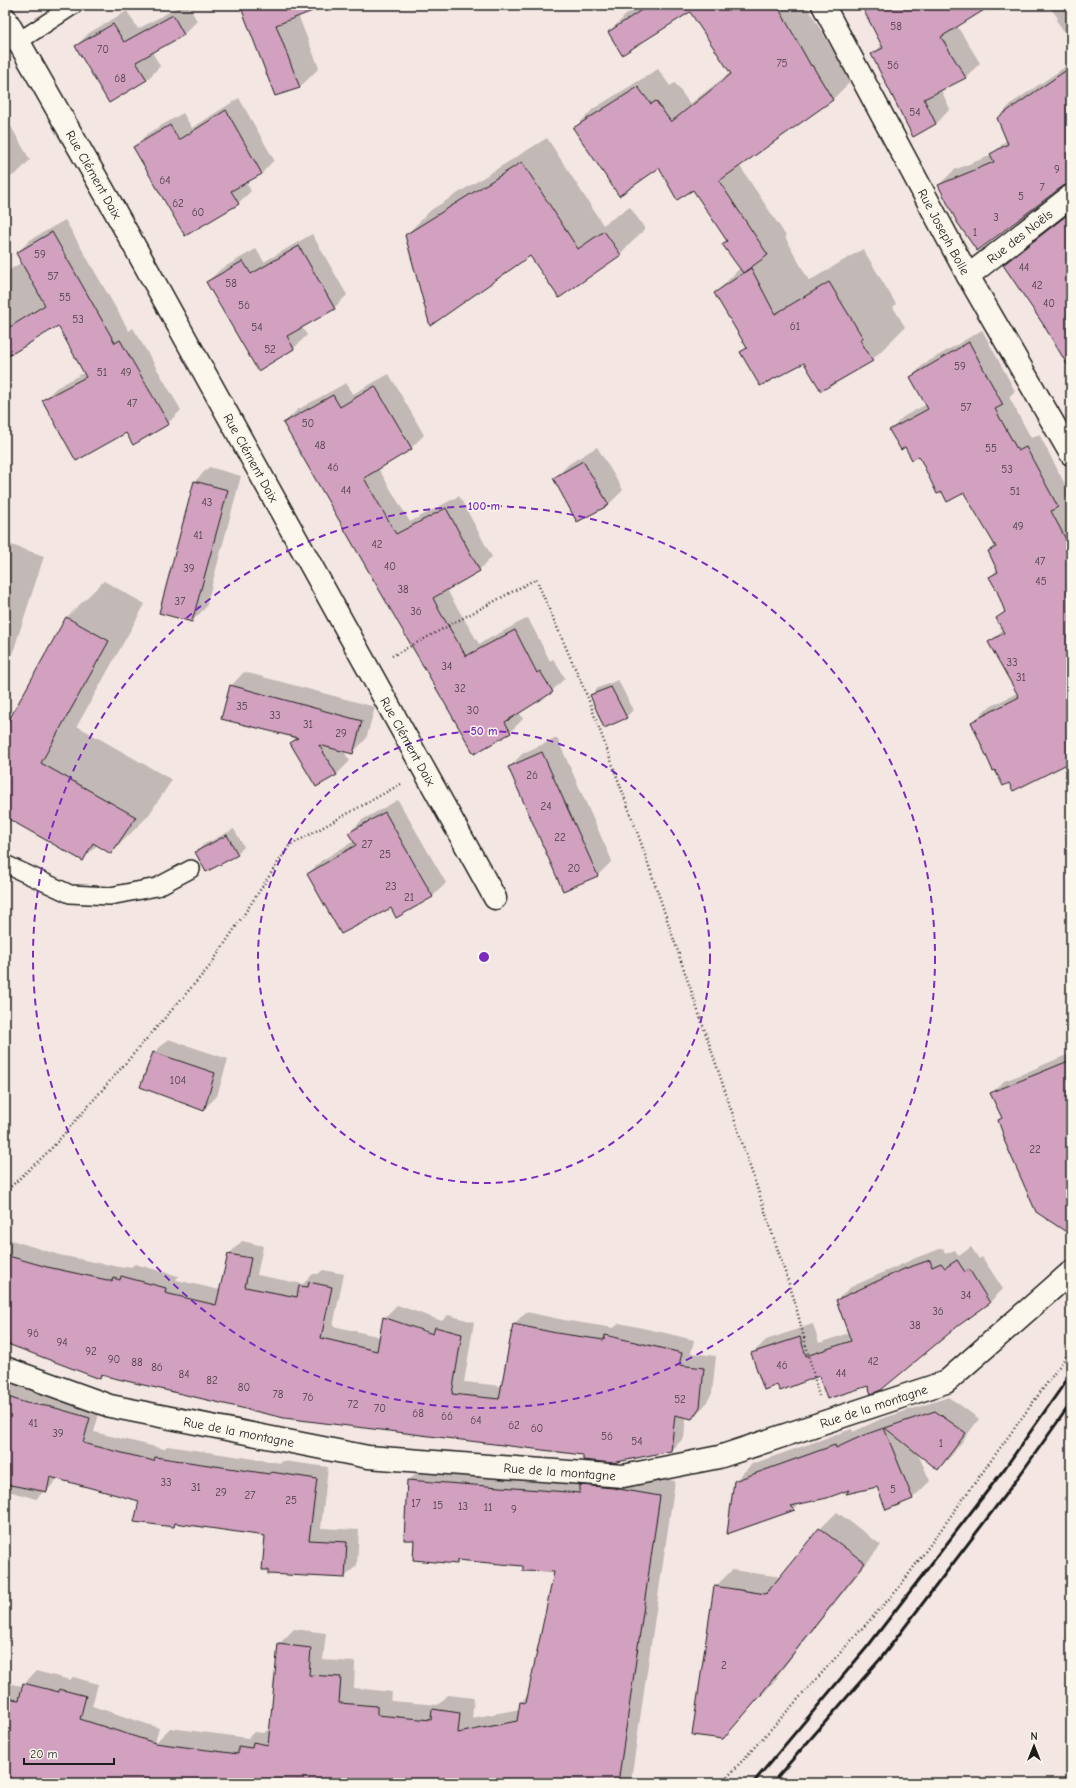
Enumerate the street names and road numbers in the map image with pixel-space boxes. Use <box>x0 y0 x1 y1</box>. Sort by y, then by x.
street label: Rue Clément Daix <box>63 128 125 222</box>
street label: Rue Joseph Bolle <box>915 186 973 278</box>
street label: Rue des Noëls <box>984 206 1055 267</box>
street label: Rue Clément Daix <box>220 411 282 506</box>
street label: Rue Clément Daix <box>377 694 439 789</box>
street label: Rue de la montagne <box>818 1381 930 1431</box>
street label: Rue de la montagne <box>182 1414 296 1450</box>
street label: Rue de la montagne <box>503 1460 617 1483</box>

